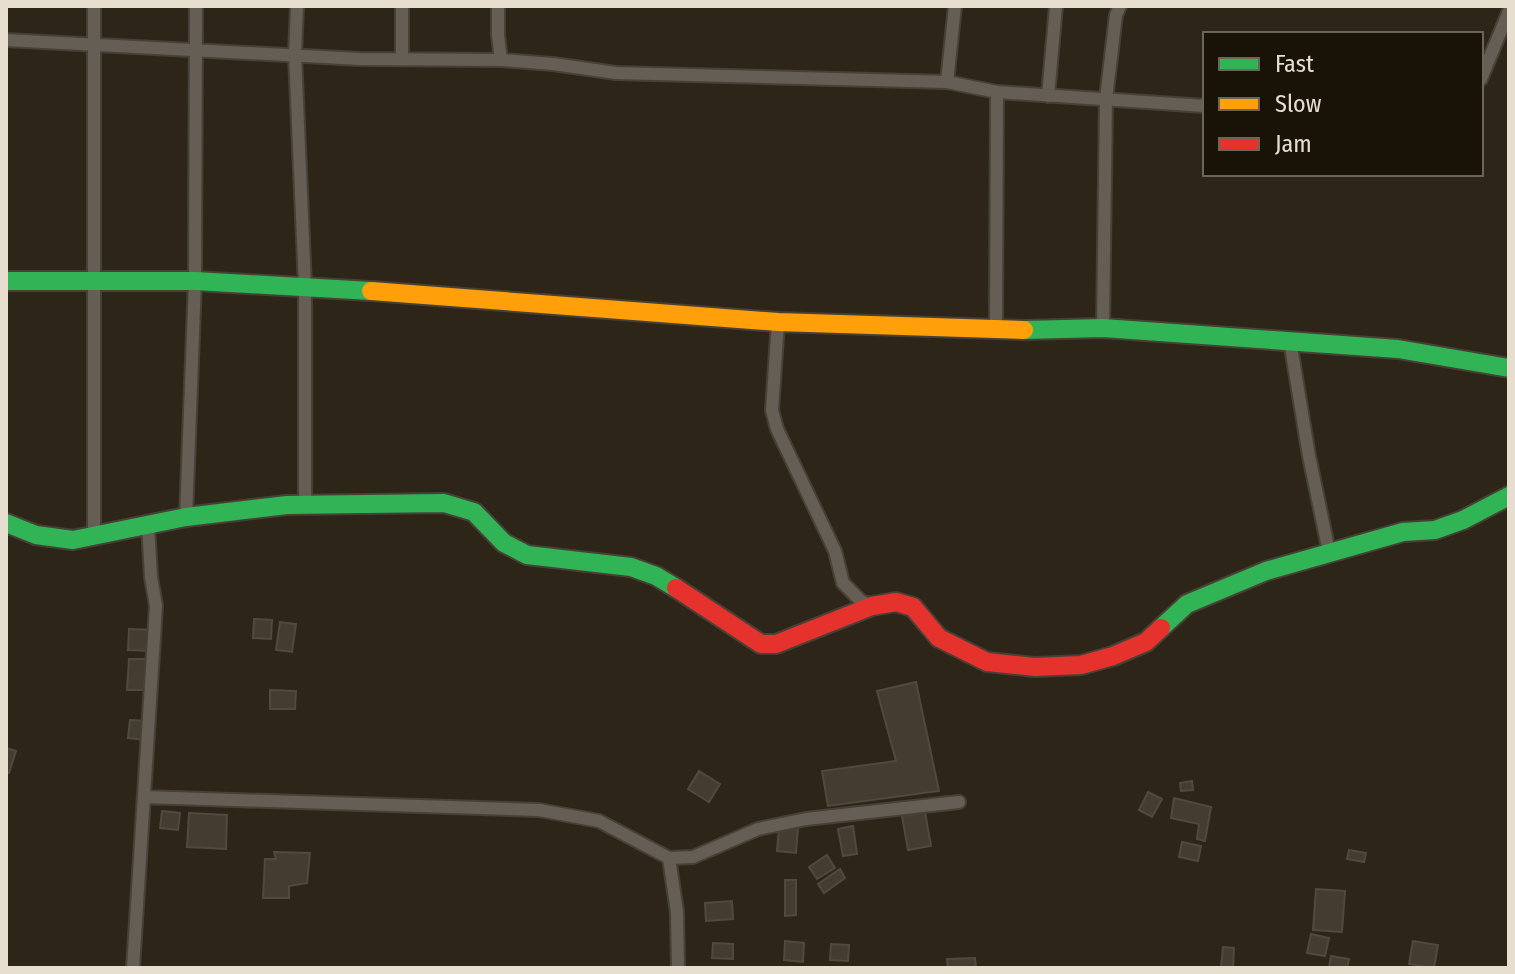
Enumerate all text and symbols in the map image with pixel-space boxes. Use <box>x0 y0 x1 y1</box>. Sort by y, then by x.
legend <box>1203 32 1483 176</box>
text: Fast <box>1275 50 1314 78</box>
text: Slow <box>1275 90 1322 118</box>
text: Jam <box>1275 130 1312 158</box>

